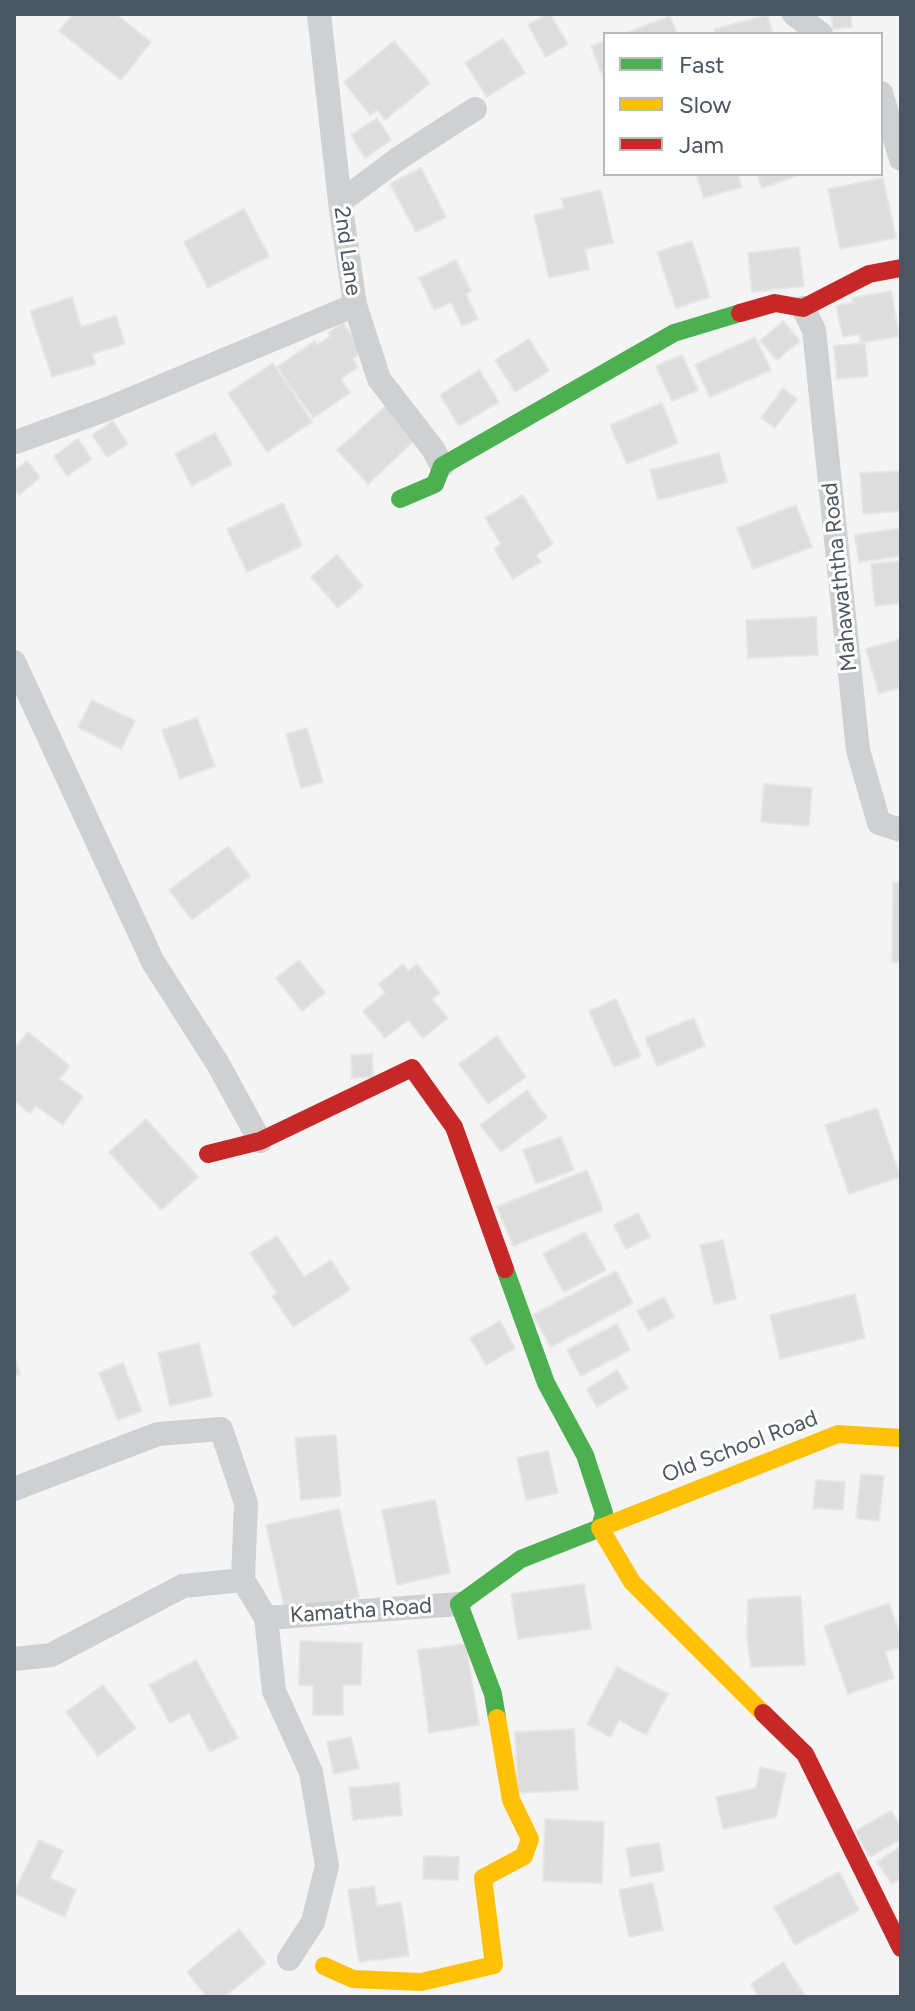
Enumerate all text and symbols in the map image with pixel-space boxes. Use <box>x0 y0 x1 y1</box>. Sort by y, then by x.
legend <box>603 32 883 176</box>
text: Fast <box>679 50 724 79</box>
text: Slow <box>679 90 731 119</box>
text: Jam <box>679 130 724 159</box>
street label: 2nd Lane <box>328 205 366 297</box>
street label: Mahawaththa Road <box>817 481 863 673</box>
street label: Old School Road <box>659 1405 821 1489</box>
street label: Kamatha Road <box>289 1593 433 1629</box>

